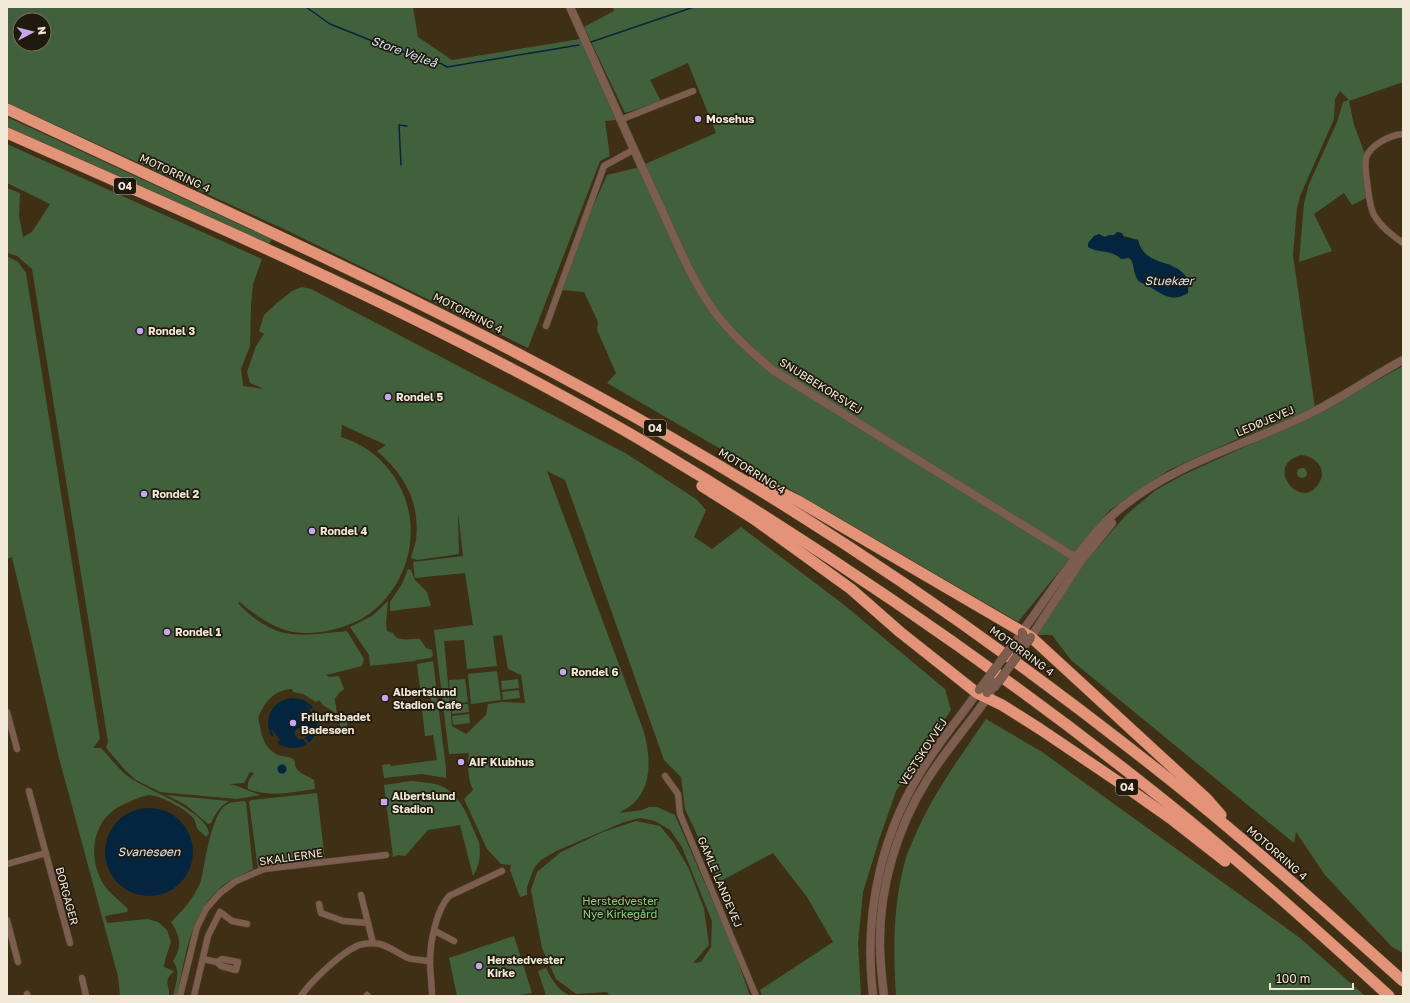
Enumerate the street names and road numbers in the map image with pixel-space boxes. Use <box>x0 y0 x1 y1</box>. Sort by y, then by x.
street label: MOTORRING 4 <box>138 151 213 195</box>
road number: O4 <box>114 178 136 194</box>
street label: MOTORRING 4 <box>431 289 505 336</box>
street label: SNUBBEKORSVEJ <box>778 355 865 416</box>
street label: LEDØJEVEJ <box>1234 402 1296 439</box>
road number: O4 <box>644 420 666 436</box>
street label: MOTORRING 4 <box>717 445 788 496</box>
street label: MOTORRING 4 <box>988 623 1057 678</box>
street label: VESTSKOVVEJ <box>896 716 949 788</box>
road number: O4 <box>1116 779 1138 795</box>
street label: MOTORRING 4 <box>1244 823 1311 883</box>
street label: GAMLE LANDEVEJ <box>695 835 745 929</box>
street label: SKALLERNE <box>258 846 324 867</box>
street label: BORGAGER <box>53 865 81 926</box>

